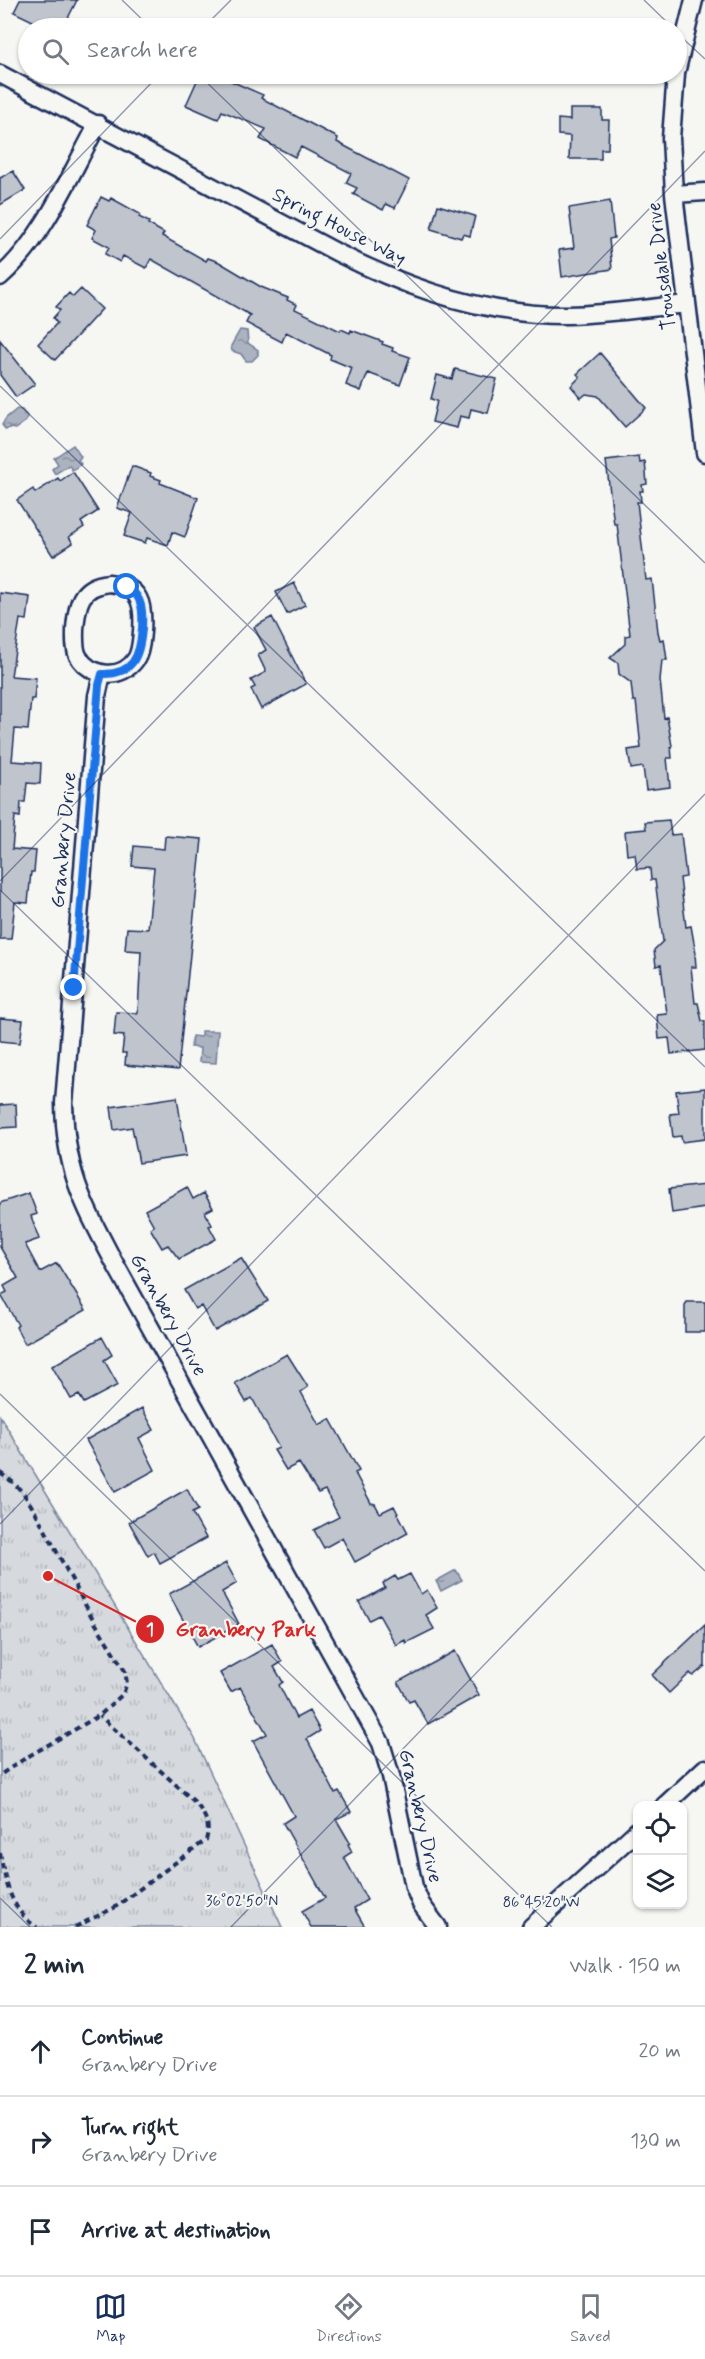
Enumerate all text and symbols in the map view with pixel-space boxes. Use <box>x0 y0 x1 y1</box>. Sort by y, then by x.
search box <box>18 18 687 84</box>
icon: search <box>39 35 72 68</box>
text: Search here <box>87 37 198 65</box>
street label: Spring House Way <box>266 182 411 274</box>
street label: Trousdale Drive <box>641 201 683 331</box>
route start <box>113 573 139 599</box>
street label: Granbery Drive <box>45 771 83 909</box>
route end <box>60 974 86 1000</box>
street label: Granbery Drive <box>123 1249 213 1381</box>
callout: Granbery Park <box>135 1609 326 1648</box>
text: Granbery Park <box>176 1616 317 1644</box>
text: 1 <box>146 1618 154 1642</box>
street label: Granbery Drive <box>391 1746 449 1886</box>
map controls <box>633 1801 687 1909</box>
button: locate <box>633 1801 687 1855</box>
button: layers <box>633 1855 687 1909</box>
text: 36°02'50"N <box>206 1892 278 1912</box>
text: 86°45'20"W <box>503 1893 579 1913</box>
text: 2 min <box>24 1949 85 1983</box>
text: Walk · 150 m <box>569 1953 681 1980</box>
text: Continue <box>81 2024 163 2052</box>
icon: ahead <box>24 2035 57 2068</box>
text: 20 m <box>638 2038 681 2065</box>
text: Granbery Drive <box>81 2052 217 2079</box>
text: Turn right <box>81 2114 179 2142</box>
icon: right <box>24 2125 57 2158</box>
text: 130 m <box>630 2128 681 2155</box>
text: Granbery Drive <box>81 2142 217 2169</box>
icon: arrive <box>24 2215 57 2248</box>
text: Arrive at destination <box>81 2217 271 2245</box>
tab: Map <box>94 2290 127 2347</box>
tab: Directions <box>316 2290 382 2347</box>
tab: Saved <box>570 2290 611 2347</box>

